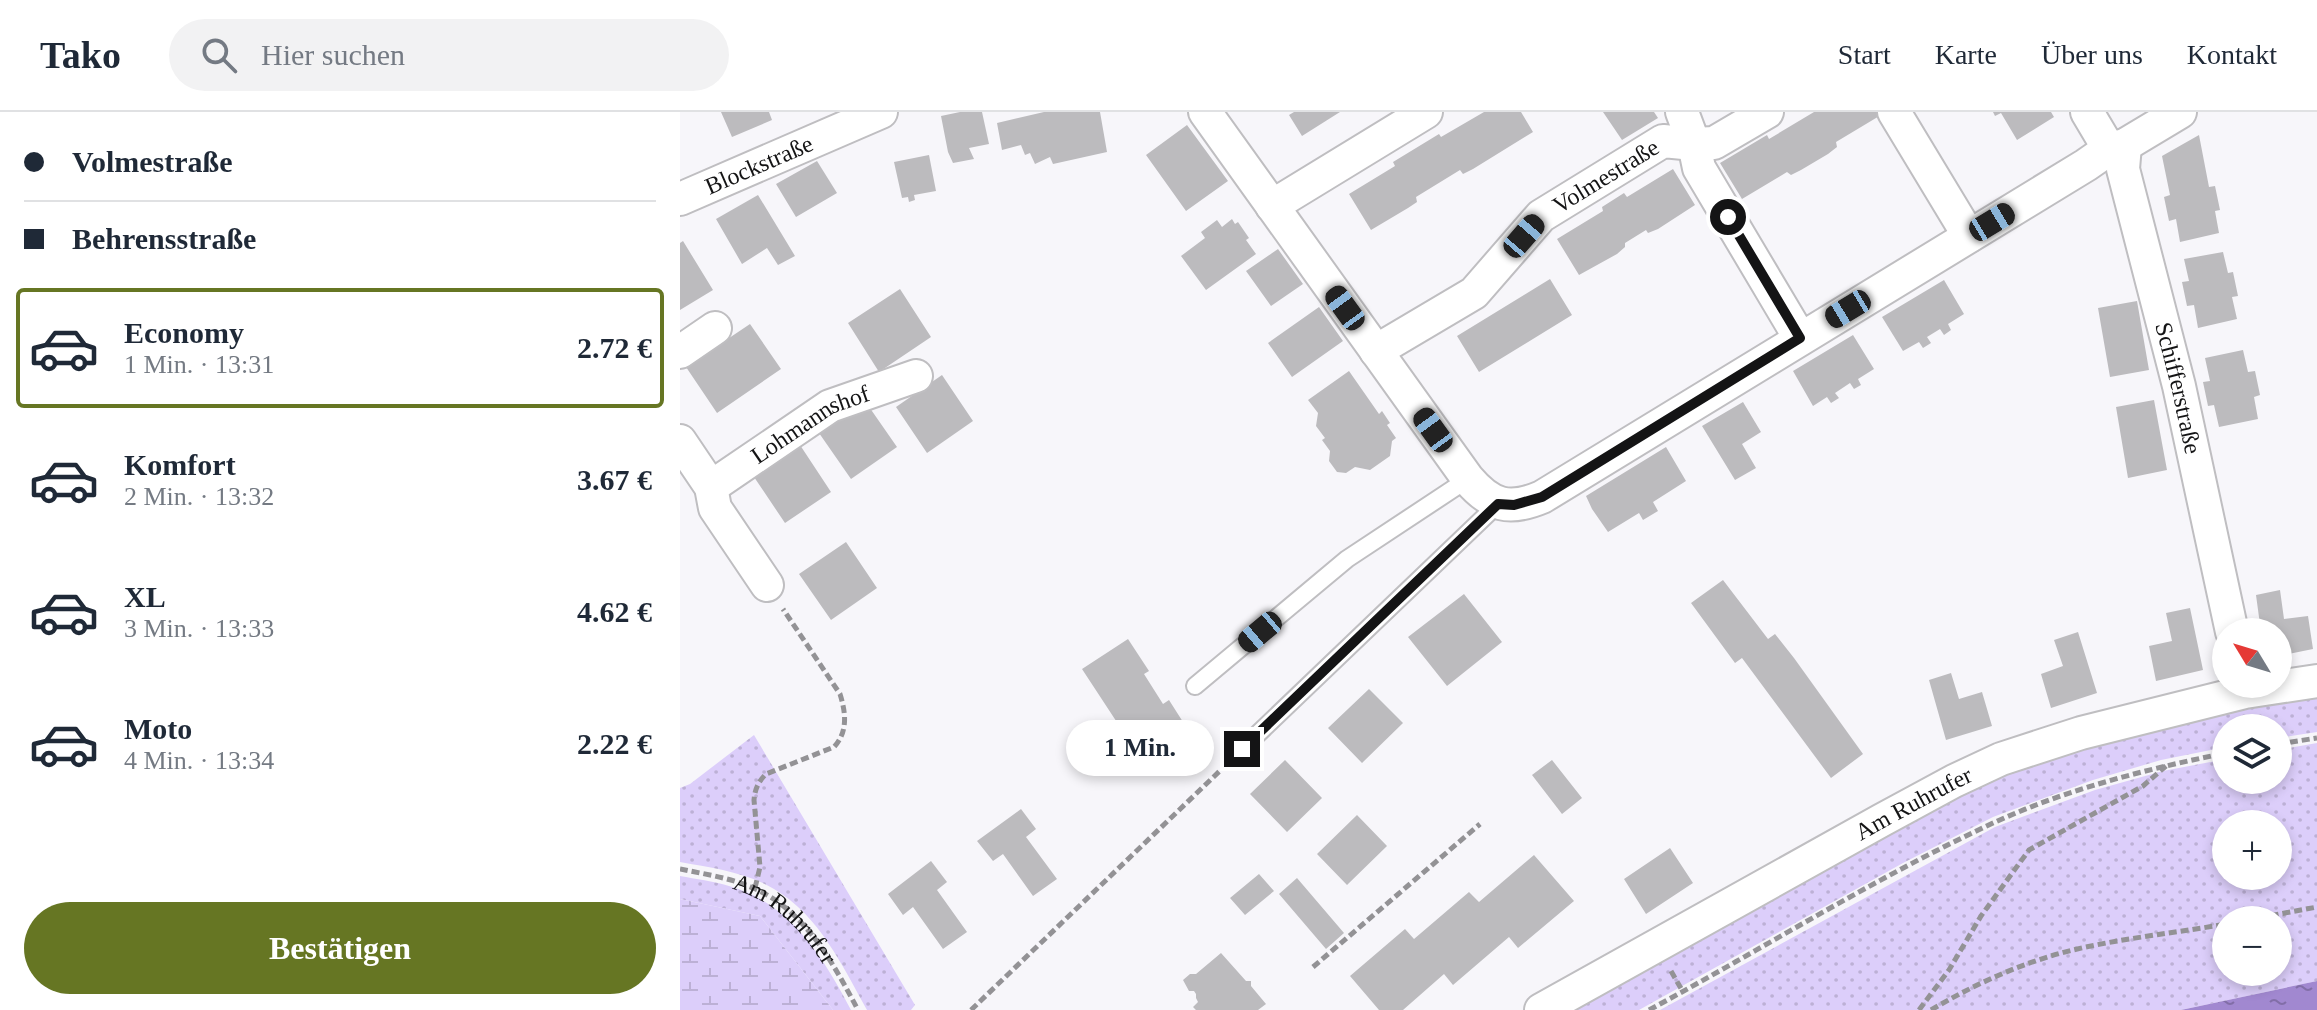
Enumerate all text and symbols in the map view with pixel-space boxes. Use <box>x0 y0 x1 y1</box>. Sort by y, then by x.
search box <box>169 19 729 91</box>
icon: search <box>197 33 241 77</box>
text: Tako <box>40 34 121 76</box>
text: Hier suchen <box>261 38 405 71</box>
text: Start <box>1838 39 1891 70</box>
text: Karte <box>1935 39 1997 70</box>
text: Über uns <box>2041 39 2143 70</box>
text: Kontakt <box>2187 39 2277 70</box>
street label: Blockstraße <box>701 130 817 200</box>
street label: Volmestraße <box>1548 134 1664 219</box>
text: Volmestraße <box>72 145 233 178</box>
route start <box>1710 199 1746 235</box>
car <box>1965 199 2019 245</box>
car <box>1499 210 1549 262</box>
text: Behrensstraße <box>72 222 256 255</box>
car <box>1321 282 1369 334</box>
car <box>1821 286 1875 332</box>
icon: car <box>28 312 100 384</box>
text: Economy <box>124 316 244 349</box>
street label: Schifferstraße <box>2150 320 2206 456</box>
text: 2.72 € <box>577 331 652 364</box>
text: 1 Min. · 13:31 <box>124 350 274 379</box>
street label: Lohmannshof <box>746 380 873 469</box>
car <box>1409 404 1457 456</box>
icon: car <box>28 444 100 516</box>
text: Komfort <box>124 448 236 481</box>
text: 3.67 € <box>577 463 652 496</box>
text: 2 Min. · 13:32 <box>124 482 274 511</box>
icon: car <box>28 576 100 648</box>
text: XL <box>124 580 166 613</box>
text: 4.62 € <box>577 595 652 628</box>
car <box>1234 607 1286 657</box>
text: 3 Min. · 13:33 <box>124 614 274 643</box>
north arrow <box>2212 618 2292 698</box>
map controls <box>2212 618 2292 986</box>
icon: car <box>28 708 100 780</box>
text: Moto <box>124 712 192 745</box>
button: layers <box>2212 714 2292 794</box>
callout: 1 Min. <box>1066 721 1214 777</box>
text: 2.22 € <box>577 727 652 760</box>
route end <box>1224 731 1260 767</box>
text: 1 Min. <box>1104 733 1176 762</box>
text: 4 Min. · 13:34 <box>124 746 274 775</box>
street label: Am Ruhrufer <box>1851 762 1976 845</box>
button: + <box>2212 810 2292 890</box>
street label: Am Ruhrufer <box>730 869 842 969</box>
button: Bestätigen <box>24 902 656 994</box>
button: − <box>2212 906 2292 986</box>

